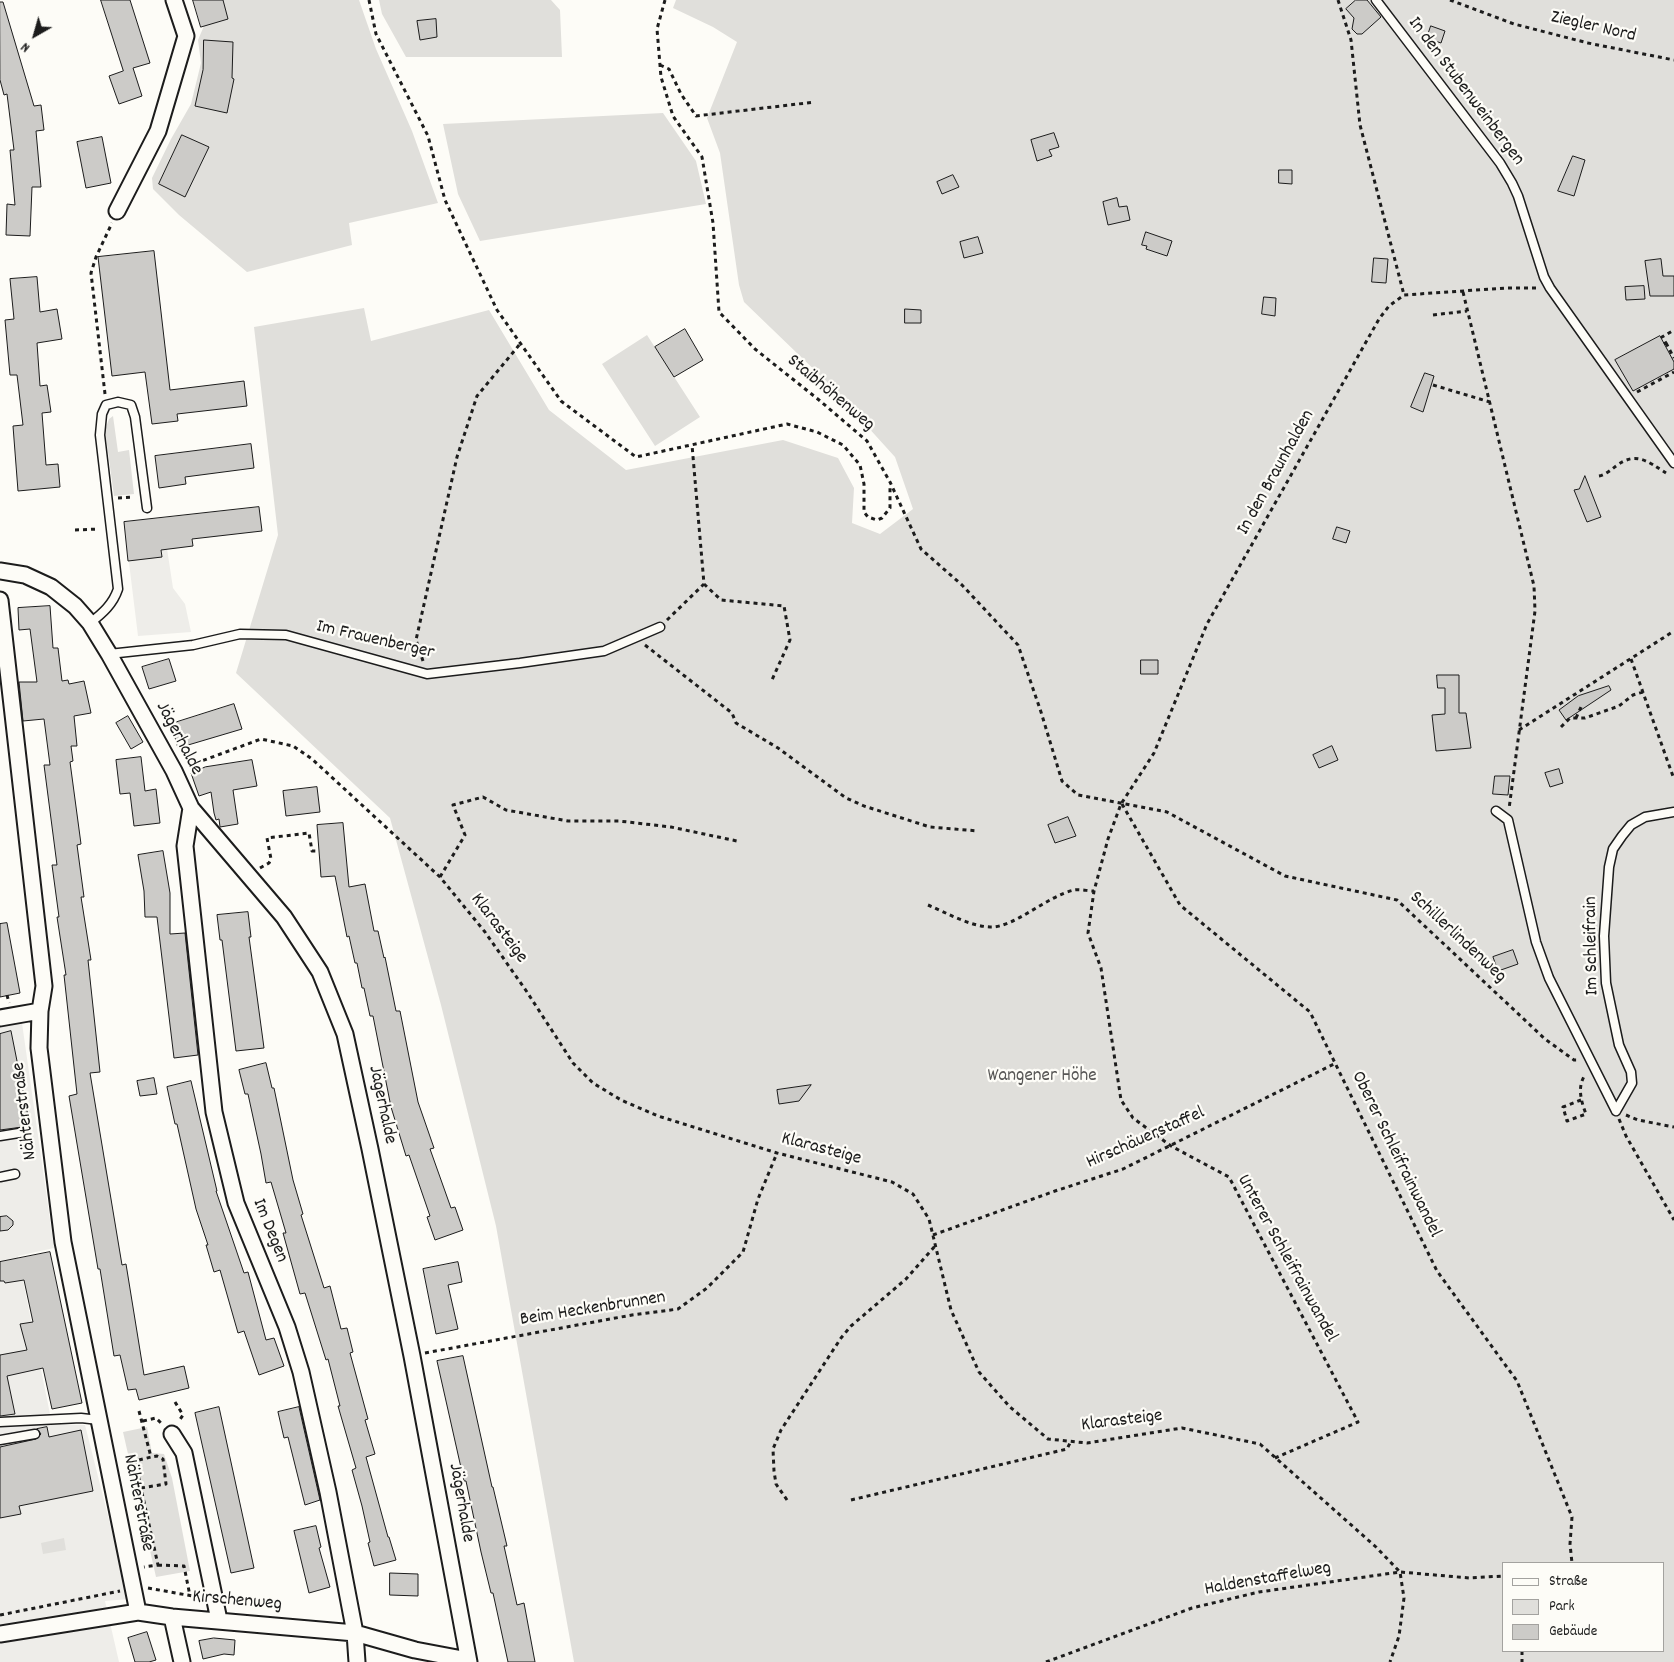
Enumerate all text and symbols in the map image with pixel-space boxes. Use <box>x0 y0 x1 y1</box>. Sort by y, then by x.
street label: Ziegler Nord <box>1548 7 1638 49</box>
north arrow <box>10 10 60 60</box>
street label: In den Stubenweinbergen <box>1402 13 1528 171</box>
text: N <box>17 37 35 57</box>
street label: Staibhöhenweg <box>781 351 879 437</box>
street label: In den Braunhalden <box>1233 406 1321 540</box>
street label: Im Frauenberger <box>314 616 436 666</box>
street label: Jägerhalde <box>149 699 207 779</box>
street label: Schillerlindenweg <box>1404 887 1510 989</box>
street label: Klarasteige <box>464 890 532 968</box>
street label: Im Schleifrain <box>1581 896 1605 996</box>
street label: Nähterstraße <box>9 1061 43 1161</box>
street label: Jägerhalde <box>362 1064 400 1146</box>
park label: Wangener Höhe <box>987 1066 1097 1088</box>
street label: Oberer Schleifrainwandel <box>1345 1068 1445 1242</box>
street label: Hirschäuerstaffel <box>1083 1103 1209 1175</box>
street label: Klarasteige <box>779 1128 863 1172</box>
street label: Unterer Schleifrainwandel <box>1231 1171 1341 1347</box>
street label: Im Degen <box>246 1196 292 1266</box>
street label: Beim Heckenbrunnen <box>519 1287 667 1333</box>
street label: Klarasteige <box>1080 1406 1164 1438</box>
street label: Nähterstraße <box>116 1453 158 1553</box>
street label: Jägerhalde <box>442 1462 478 1544</box>
street label: Haldenstaffelweg <box>1203 1558 1333 1602</box>
legend <box>1502 1562 1664 1652</box>
text: Straße <box>1549 1571 1587 1593</box>
street label: Kirschenweg <box>191 1587 283 1617</box>
text: Park <box>1549 1596 1575 1618</box>
text: Gebäude <box>1549 1621 1597 1643</box>

